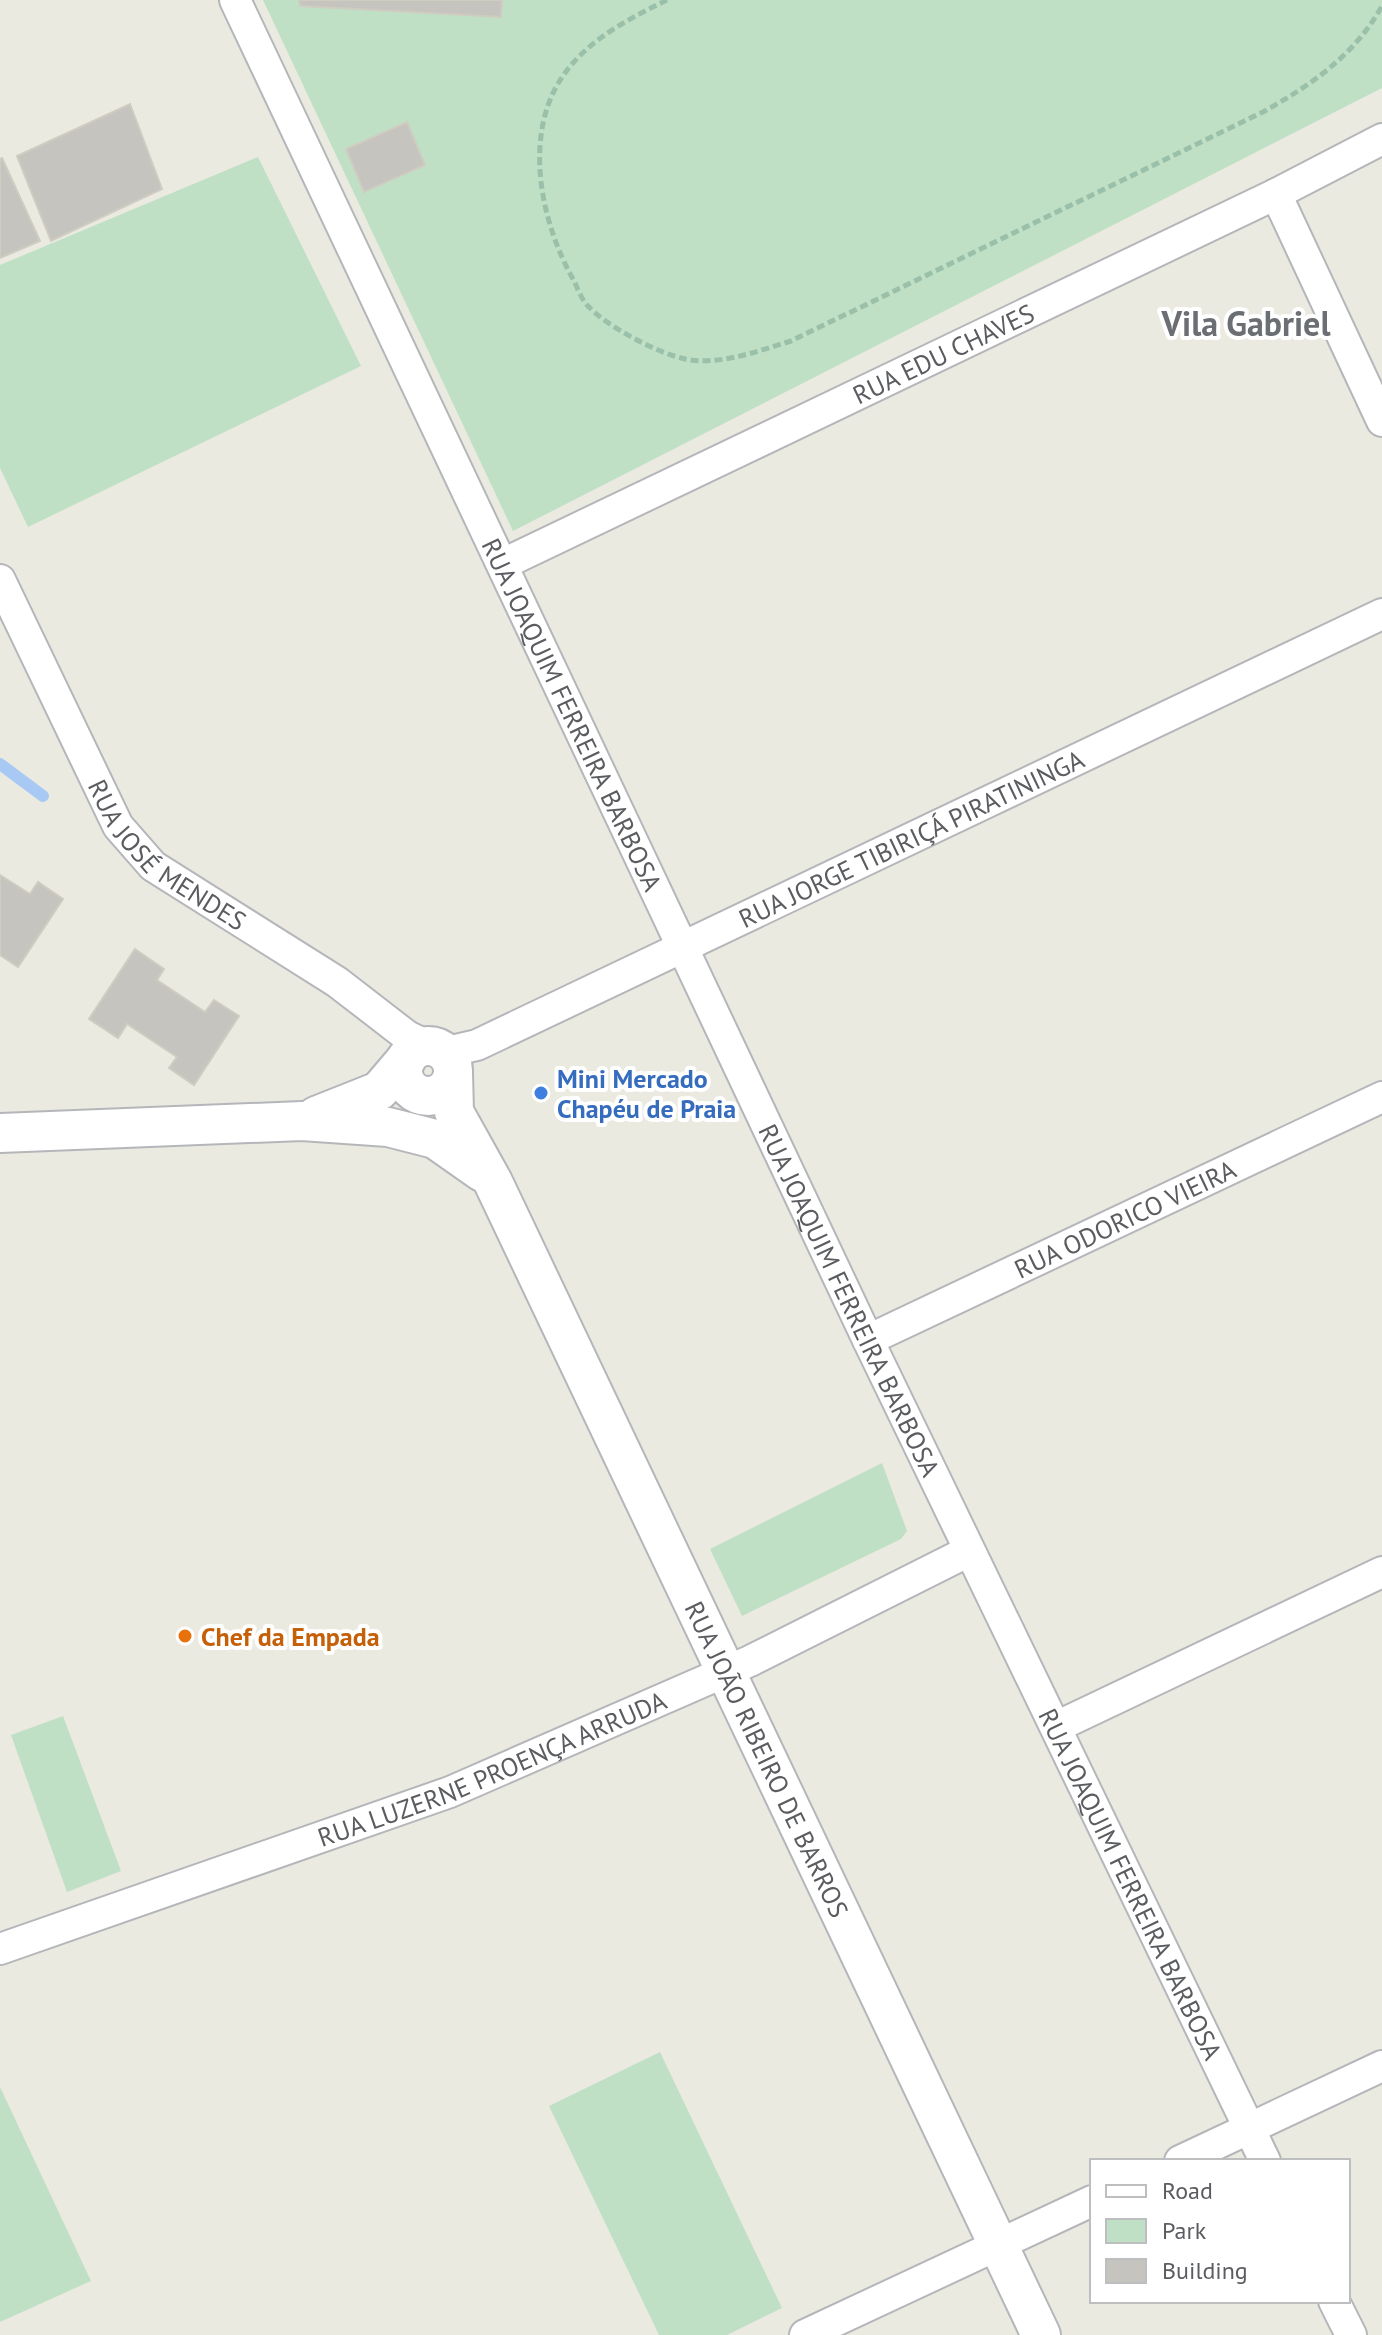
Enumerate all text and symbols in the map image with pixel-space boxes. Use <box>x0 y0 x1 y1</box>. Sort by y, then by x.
street label: RUA EDU CHAVES <box>847 296 1039 411</box>
district label: Vila Gabriel <box>1161 301 1331 345</box>
street label: RUA JOAQUIM FERREIRA BARBOSA <box>475 533 670 896</box>
street label: RUA JORGE TIBIRIÇÁ PIRATININGA <box>733 742 1089 935</box>
street label: RUA JOSÉ MENDES <box>81 774 252 937</box>
place label: Mini Mercado Chapéu de Praia <box>557 1062 736 1125</box>
marker: Mini Mercado Chapéu de Praia <box>532 1084 550 1102</box>
street label: RUA JOAQUIM FERREIRA BARBOSA <box>752 1119 948 1482</box>
street label: RUA ODORICO VIEIRA <box>1009 1152 1241 1285</box>
street label: RUA JOÃO RIBEIRO DE BARROS <box>678 1596 856 1922</box>
place label: Chef da Empada <box>201 1620 380 1653</box>
marker: Chef da Empada <box>176 1627 194 1645</box>
street label: RUA LUZERNE PROENÇA ARRUDA <box>313 1683 671 1853</box>
street label: RUA JOAQUIM FERREIRA BARBOSA <box>1032 1703 1230 2065</box>
legend <box>1090 2159 1350 2303</box>
text: Road <box>1162 2175 1213 2206</box>
text: Park <box>1162 2215 1207 2246</box>
text: Building <box>1162 2255 1248 2286</box>

